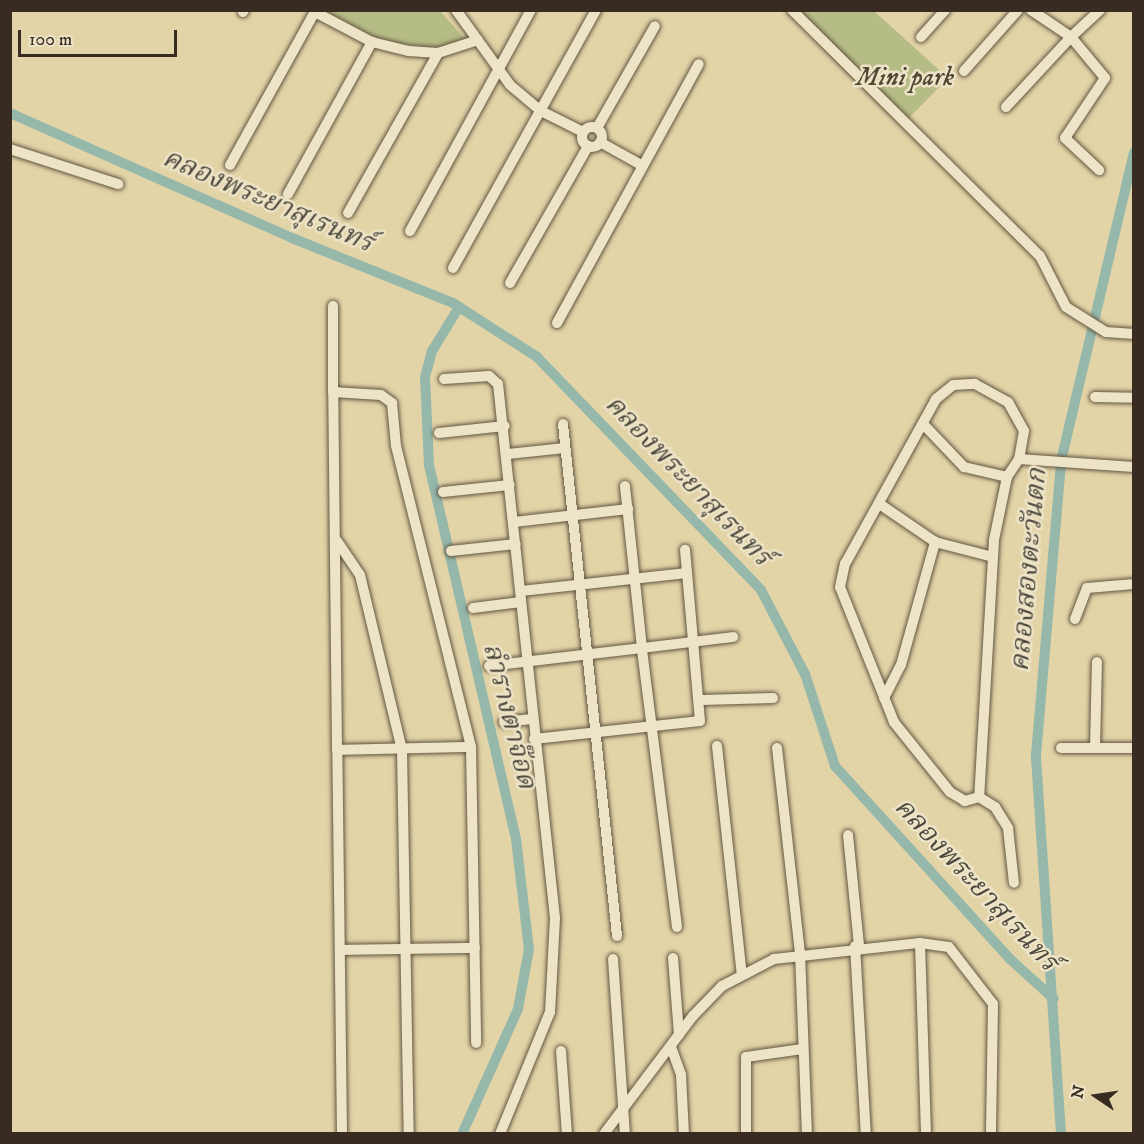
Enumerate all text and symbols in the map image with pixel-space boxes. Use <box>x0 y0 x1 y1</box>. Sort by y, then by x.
scale bar <box>21 18 180 56</box>
text: 100 m <box>29 29 72 51</box>
park label: Mini park <box>856 62 954 94</box>
water label: คลองพระยาสุเรนทร์ <box>158 142 378 260</box>
water label: คลองพระยาสุเรนทร์ <box>598 389 778 573</box>
water label: คลองสองตะวันตก <box>1004 467 1054 673</box>
water label: ลำรางตาจ๊อด <box>475 640 543 792</box>
water label: คลองพระยาสุเรนทร์ <box>887 791 1065 979</box>
north arrow <box>1066 1066 1126 1126</box>
text: N <box>1067 1083 1090 1101</box>

